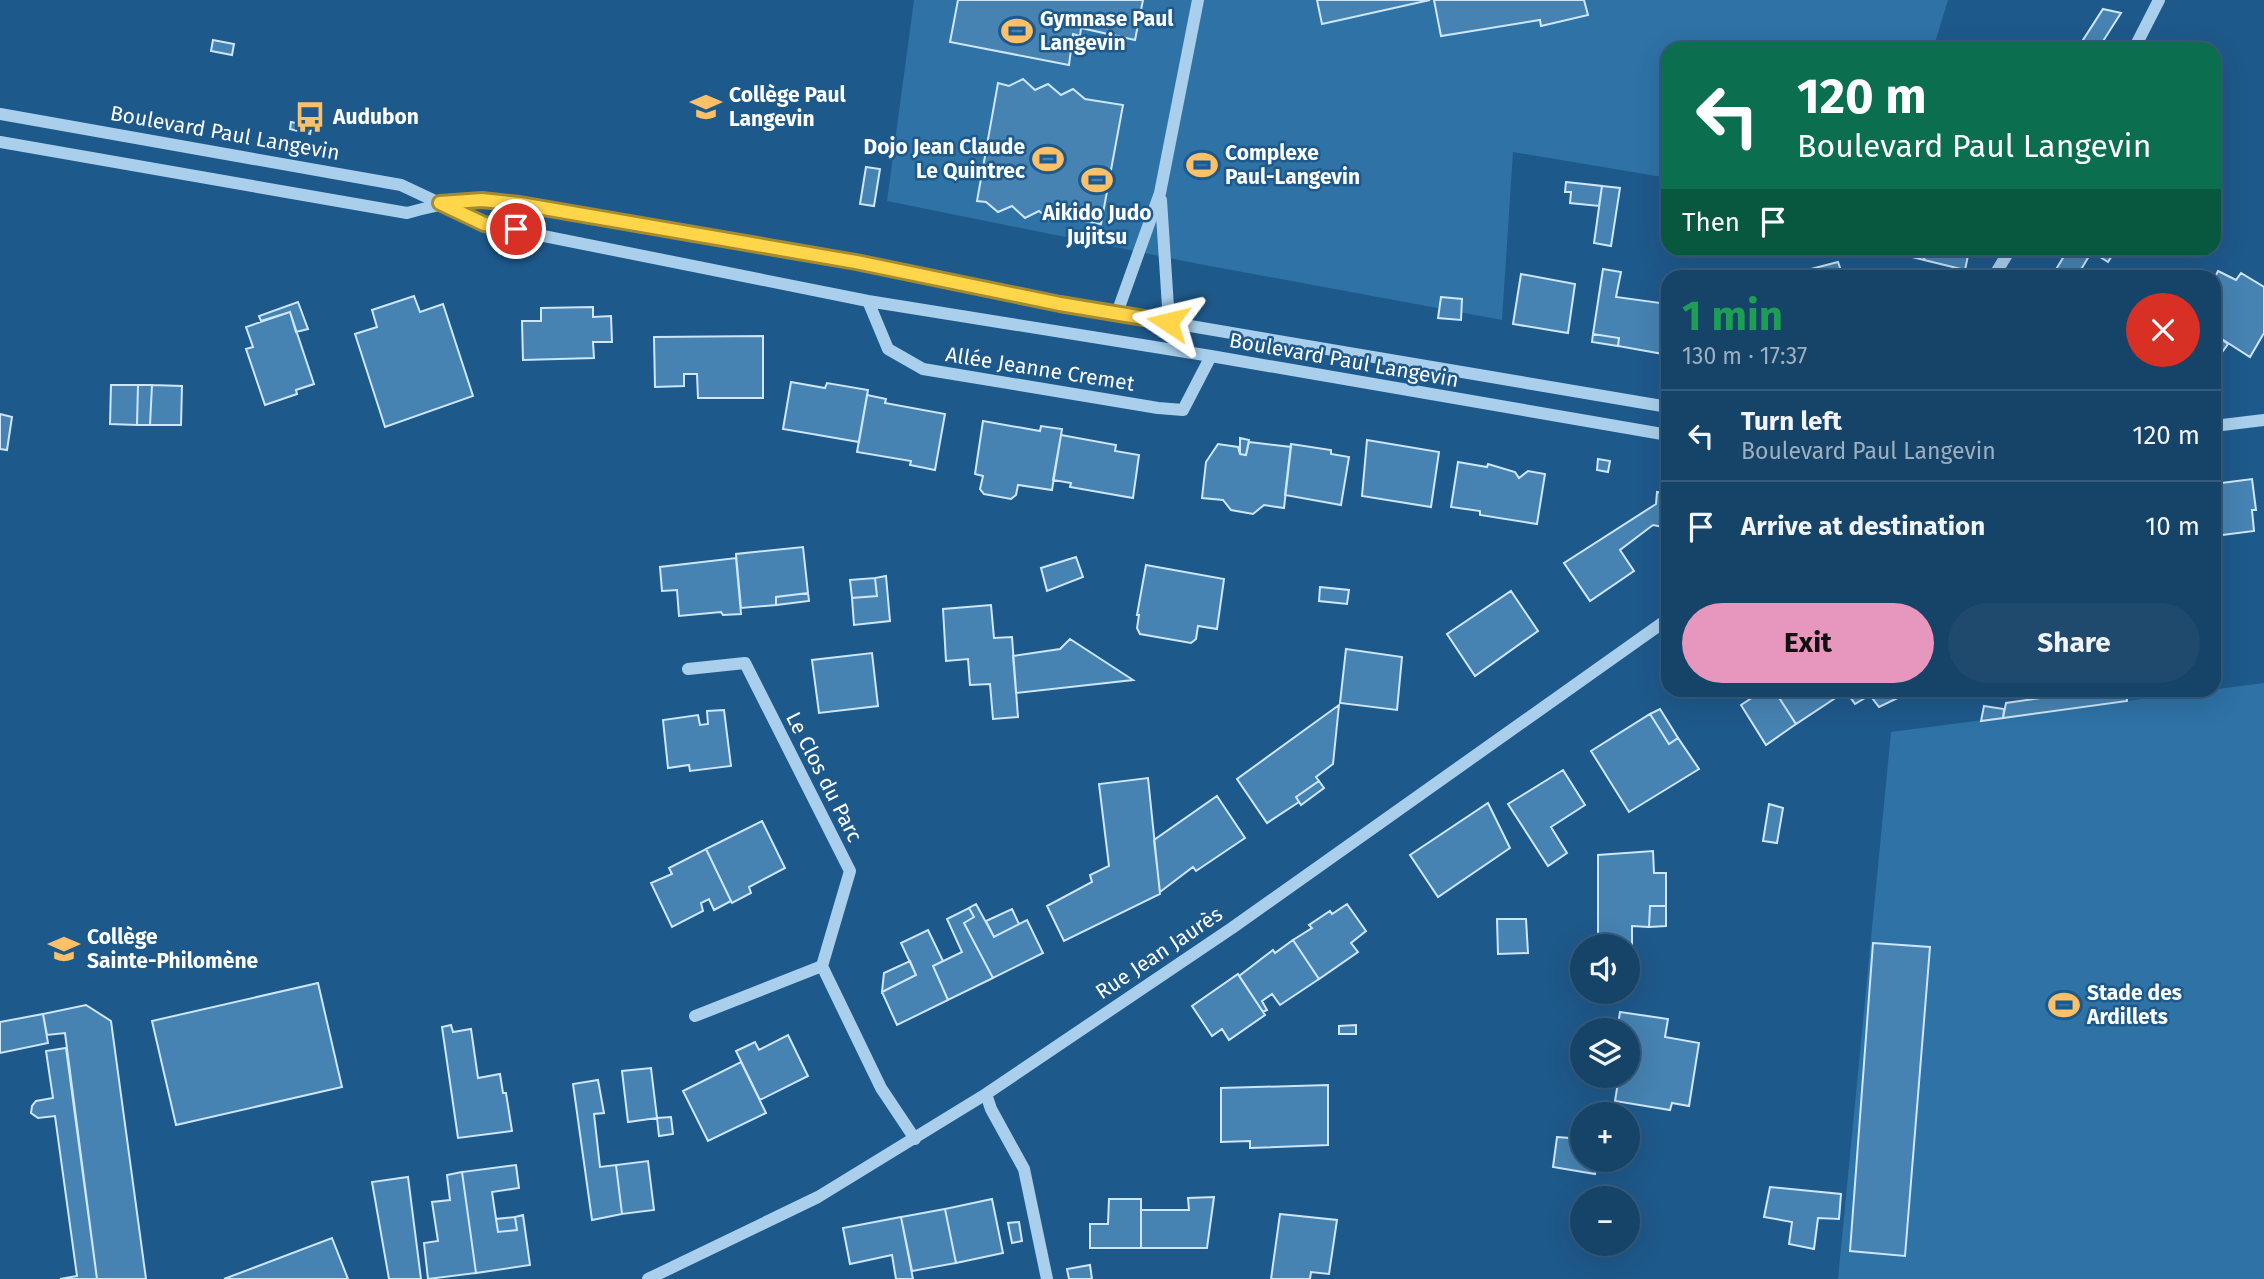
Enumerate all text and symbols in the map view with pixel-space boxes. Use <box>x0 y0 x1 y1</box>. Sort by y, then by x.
place label: Gymnase Paul Langevin <box>1040 6 1174 56</box>
sports icon: Gymnase Paul Langevin <box>1000 14 1034 48</box>
text: 120 m <box>1797 67 1927 126</box>
icon: left <box>1682 70 1773 161</box>
place label: Collège Paul Langevin <box>729 82 847 132</box>
school or university icon: Collège Paul Langevin <box>689 90 723 124</box>
street label: Boulevard Paul Langevin <box>108 100 342 166</box>
bus stop icon: Audubon <box>293 100 327 134</box>
place label: Audubon <box>332 104 419 130</box>
text: Boulevard Paul Langevin <box>1797 127 2151 165</box>
place label: Dojo Jean Claude Le Quintrec <box>864 134 1025 184</box>
place label: Complexe Paul-Langevin <box>1225 140 1360 190</box>
sports icon: Dojo Jean Claude Le Quintrec <box>1031 142 1065 176</box>
sports icon: Complexe Paul-Langevin <box>1185 148 1219 182</box>
sports icon: Aikido Judo Jujitsu <box>1080 163 1114 197</box>
pin <box>486 199 546 259</box>
place label: Aikido Judo Jujitsu <box>1041 200 1152 250</box>
icon: arrive <box>1754 203 1792 241</box>
text: Then <box>1682 207 1740 238</box>
icon: arrive <box>497 210 535 248</box>
position arrow <box>1131 285 1205 359</box>
text: 1 min <box>1682 291 1783 341</box>
button: close <box>2126 293 2200 367</box>
street label: Boulevard Paul Langevin <box>1227 327 1461 393</box>
street label: Allée Jeanne Cremet <box>944 341 1137 397</box>
text: 130 m · 17:37 <box>1682 342 1807 370</box>
text: Turn left <box>1741 406 1842 437</box>
icon: left <box>1682 417 1720 455</box>
text: 120 m <box>2132 420 2200 451</box>
text: Boulevard Paul Langevin <box>1741 437 1996 465</box>
icon: arrive <box>1682 508 1720 546</box>
text: Arrive at destination <box>1741 511 1985 542</box>
text: 10 m <box>2145 511 2200 542</box>
button: Exit <box>1682 603 1934 683</box>
button: Share <box>1948 603 2200 683</box>
street label: Le Clos du Parc <box>780 708 868 846</box>
street label: Rue Jean Jaurès <box>1091 901 1228 1005</box>
place label: Collège Sainte-Philomène <box>87 924 258 974</box>
school or university icon: Collège Sainte-Philomène <box>47 932 81 966</box>
map controls <box>1570 934 1640 1256</box>
button: sound <box>1570 934 1640 1004</box>
place label: Stade des Ardillets <box>2086 980 2182 1030</box>
sports icon: Stade des Ardillets <box>2047 988 2081 1022</box>
button: layers <box>1570 1018 1640 1088</box>
button: + <box>1570 1102 1640 1172</box>
button: − <box>1570 1186 1640 1256</box>

